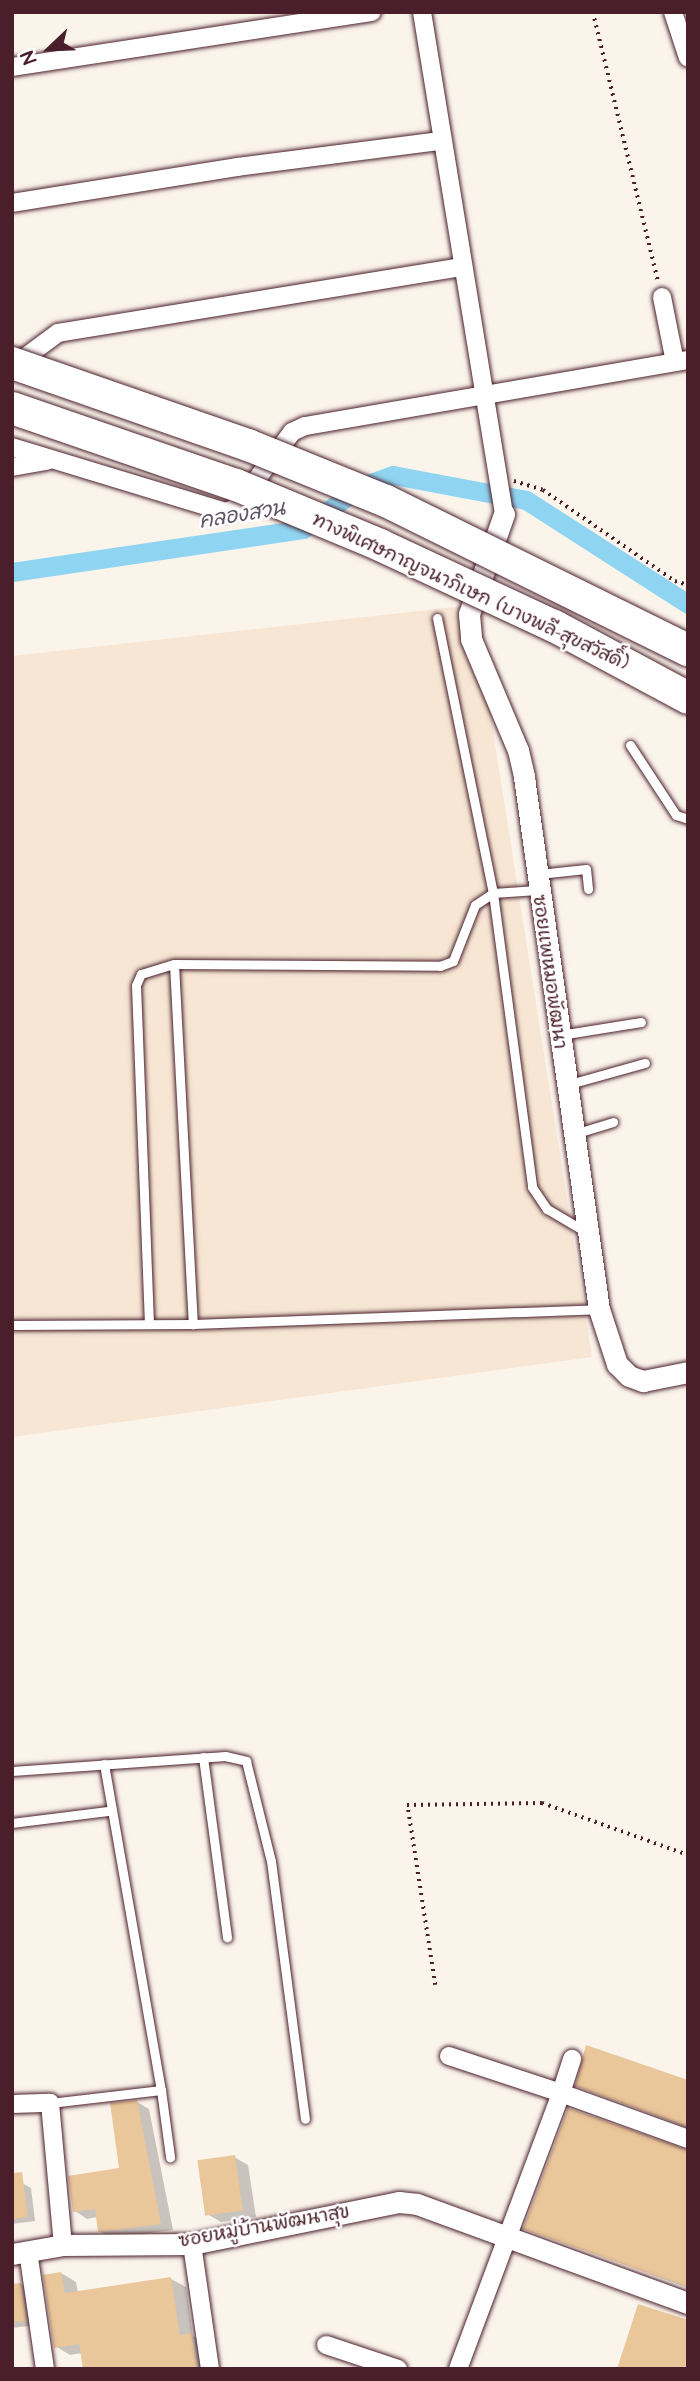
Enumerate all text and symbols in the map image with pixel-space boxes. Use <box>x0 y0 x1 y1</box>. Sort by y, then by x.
north arrow <box>14 14 84 84</box>
text: N <box>14 47 44 68</box>
water label: คลองสวน <box>197 496 287 534</box>
street label: ทางพิเศษกาญจนาภิเษก (บางพลี-สุขสวัสดิ์) <box>308 508 632 676</box>
street label: ซอยแพหมอพัฒนา <box>527 893 571 1051</box>
street label: ซอยหมู่บ้านพัฒนาสุข <box>177 2201 351 2253</box>

